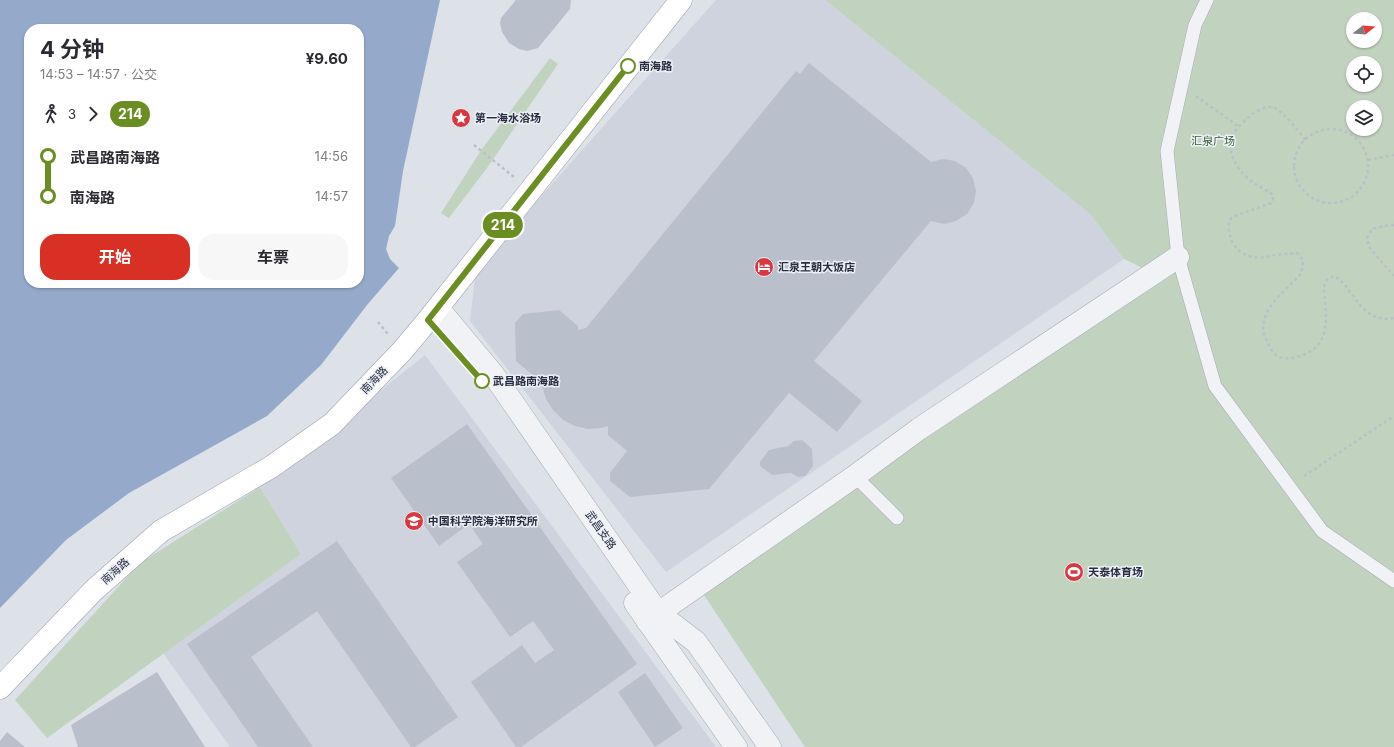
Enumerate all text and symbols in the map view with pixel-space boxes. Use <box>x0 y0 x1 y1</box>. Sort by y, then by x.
north arrow <box>1346 12 1382 48</box>
map controls <box>1346 12 1382 136</box>
text: 4 分钟 <box>40 36 104 62</box>
text: ¥9.60 <box>306 49 348 68</box>
button: locate <box>1346 56 1382 92</box>
marker: 南海路 <box>620 58 636 74</box>
place label: 南海路 <box>639 59 673 73</box>
text: 14:53 – 14:57 · 公交 <box>40 66 157 82</box>
button: layers <box>1346 100 1382 136</box>
icon: walk <box>40 103 62 125</box>
icon: forward <box>82 103 104 125</box>
text: 214 <box>118 105 142 122</box>
text: 3 <box>68 106 76 122</box>
place icon: 第一海水浴场 <box>450 107 472 129</box>
place label: 第一海水浴场 <box>475 111 541 125</box>
park label: 汇泉广场 <box>1191 134 1235 148</box>
text: 武昌路南海路 <box>70 148 160 167</box>
text: 14:56 <box>315 148 348 164</box>
text: 南海路 <box>70 188 115 207</box>
text: 14:57 <box>315 188 348 204</box>
line badge: 214 <box>480 212 526 238</box>
text: 214 <box>491 216 515 233</box>
button: 开始 <box>40 234 190 280</box>
button: 车票 <box>198 234 348 280</box>
hotel icon: 汇泉王朝大饭店 <box>753 256 775 278</box>
place label: 汇泉王朝大饭店 <box>778 260 855 274</box>
street label: 南海路 <box>358 363 390 397</box>
marker: 武昌路南海路 <box>474 373 490 389</box>
place label: 武昌路南海路 <box>493 374 560 388</box>
street label: 武昌支路 <box>583 508 619 552</box>
school or university icon: 中国科学院海洋研究所 <box>403 510 425 532</box>
place label: 中国科学院海洋研究所 <box>428 514 538 528</box>
street label: 南海路 <box>98 555 132 587</box>
sports icon: 天泰体育场 <box>1063 561 1085 583</box>
place label: 天泰体育场 <box>1088 565 1143 579</box>

